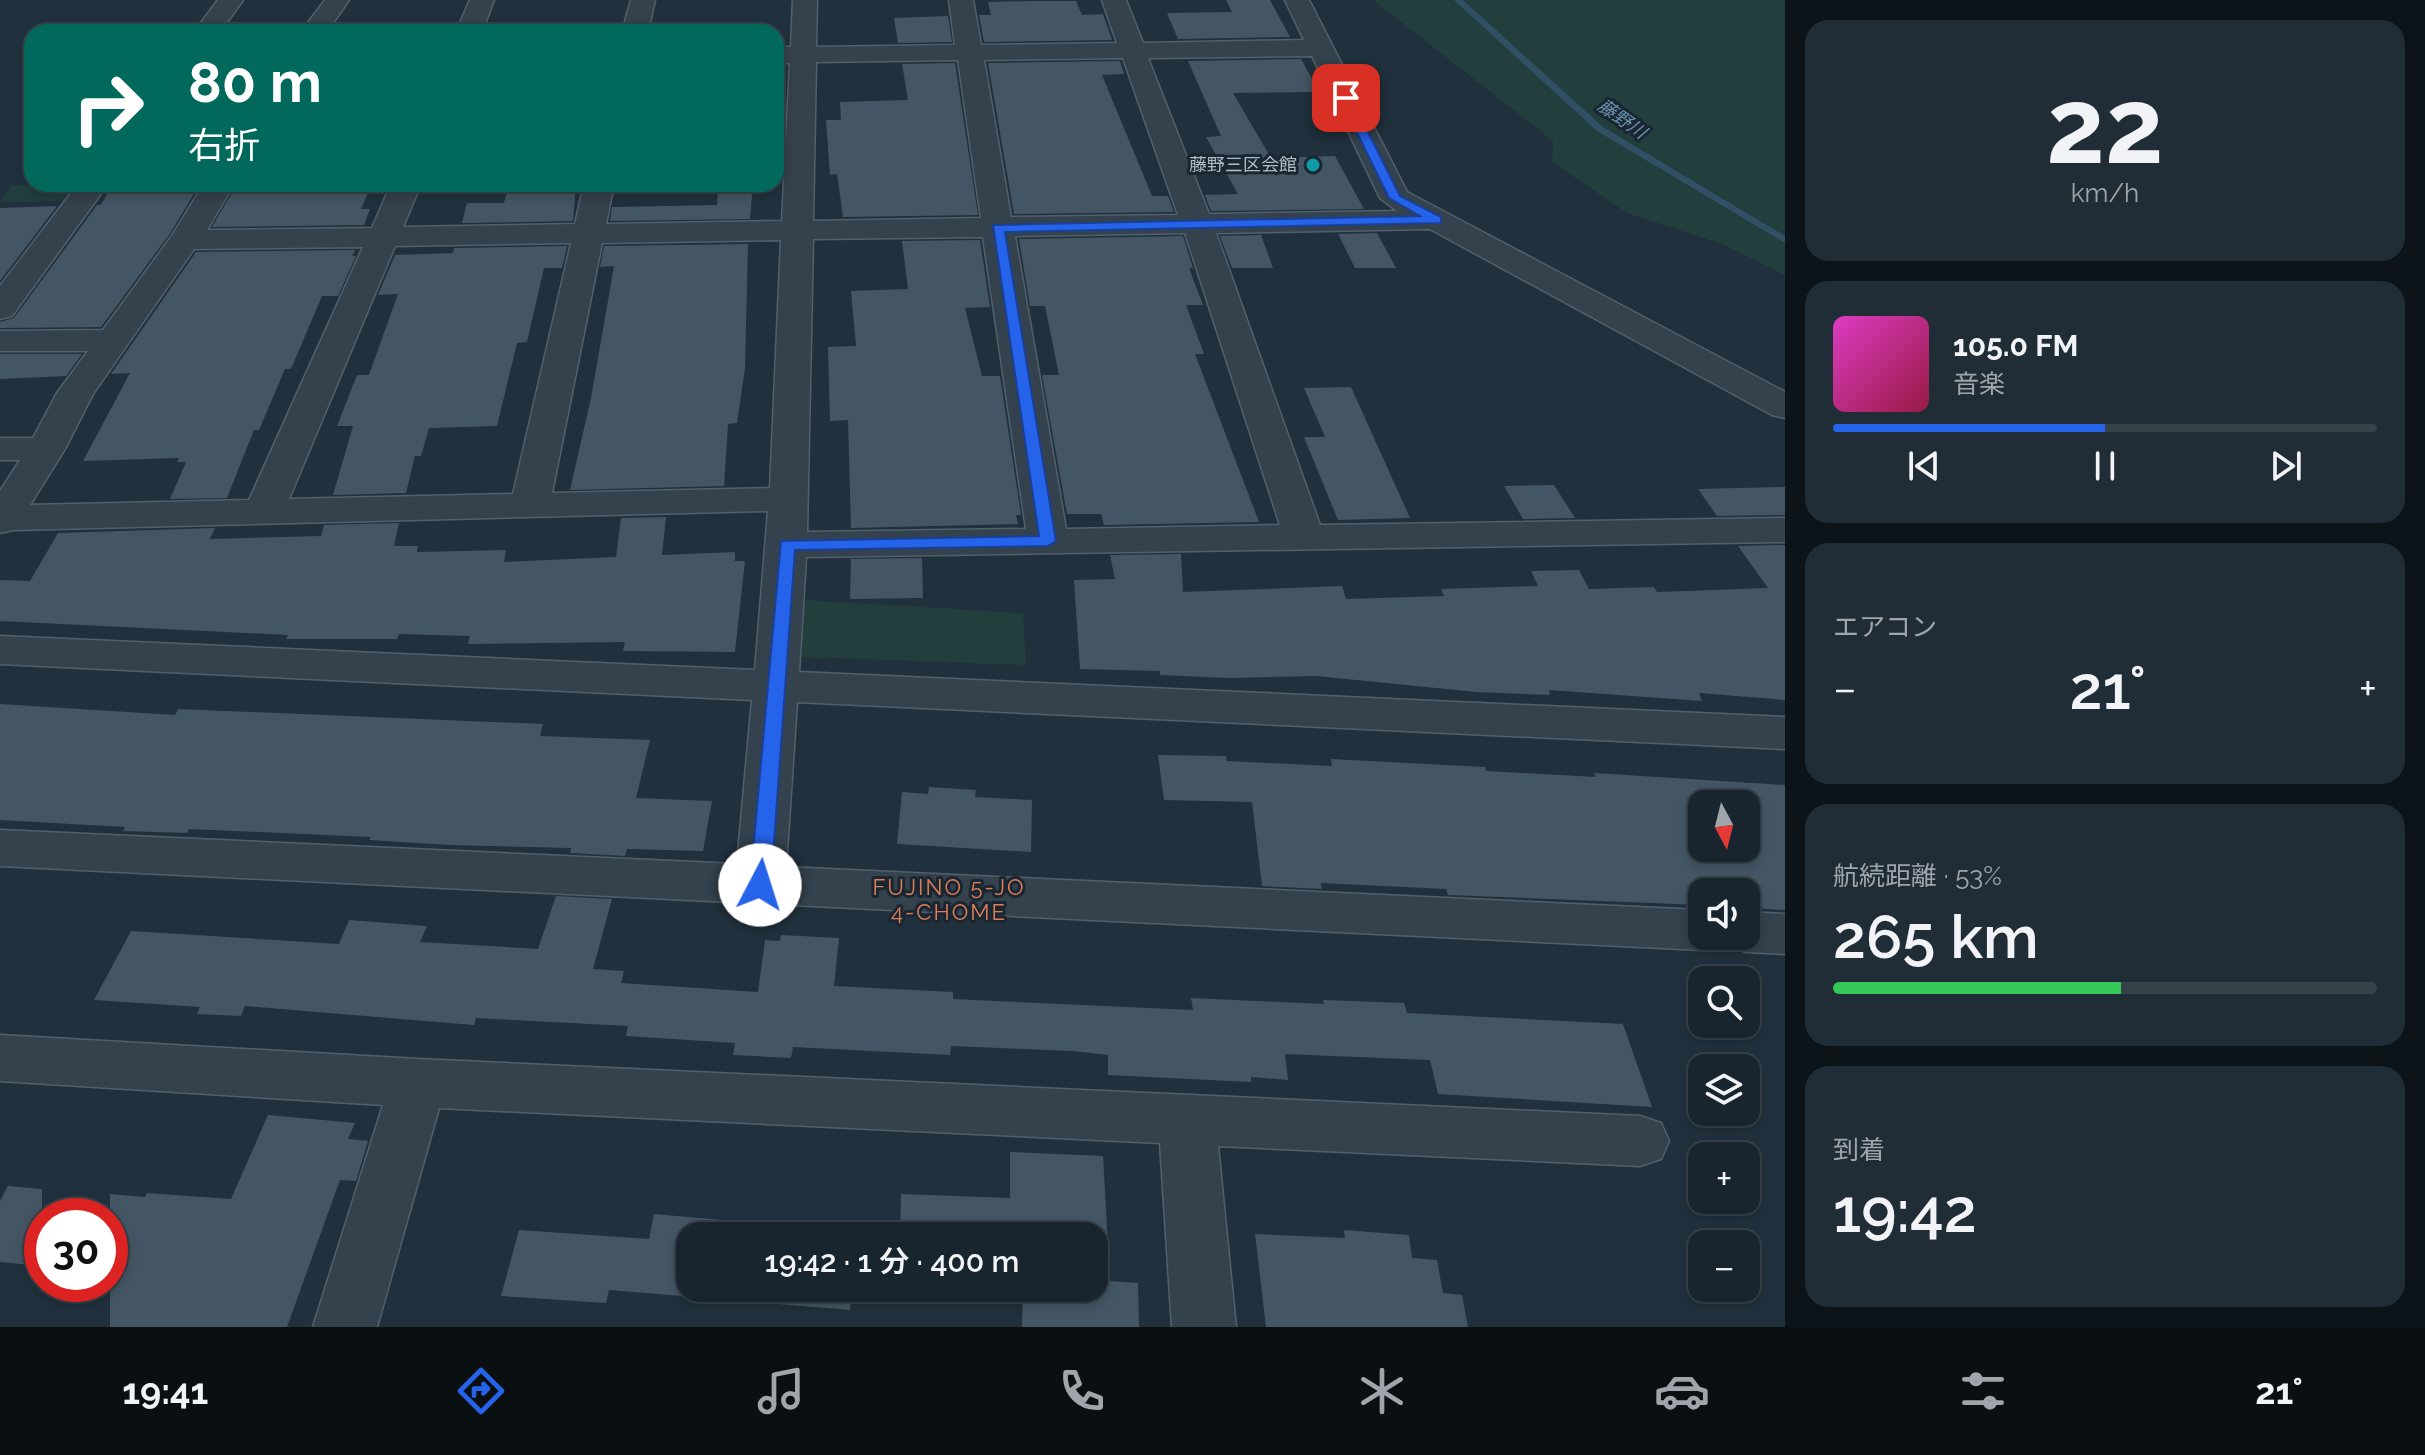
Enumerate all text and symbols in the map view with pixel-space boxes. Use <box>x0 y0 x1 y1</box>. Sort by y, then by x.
text: 80 m <box>188 49 322 115</box>
icon: right <box>56 56 160 160</box>
pin <box>1312 64 1380 132</box>
text: 22 <box>2046 65 2164 187</box>
icon: arrive <box>1324 76 1368 120</box>
water label: 藤野川 <box>1594 95 1652 144</box>
text: 右折 <box>188 124 260 166</box>
place label: 藤野三区会館 <box>1189 154 1297 175</box>
marker: 藤野三区会館 <box>1304 156 1322 174</box>
text: km/h <box>2071 178 2139 208</box>
text: 105.0 FM <box>1953 328 2078 363</box>
text: 音楽 <box>1953 369 2005 399</box>
icon: previous <box>1902 444 1946 488</box>
icon: pause <box>2083 444 2127 488</box>
icon: next <box>2264 444 2308 488</box>
text: エアコン <box>1833 612 1937 642</box>
text: 21° <box>2069 653 2146 723</box>
text: − <box>1833 663 1857 714</box>
text: + <box>2359 663 2377 714</box>
north arrow <box>1688 790 1760 862</box>
map controls <box>1688 790 1760 1302</box>
position arrow <box>718 843 802 927</box>
text: 航続距離 · 53% <box>1833 861 2002 891</box>
district label: FUJINO 5-JO 4-CHOME <box>872 874 1026 925</box>
button: sound <box>1688 878 1760 950</box>
text: 265 km <box>1833 902 2039 972</box>
button: search <box>1688 966 1760 1038</box>
button: layers <box>1688 1054 1760 1126</box>
text: 到着 <box>1833 1135 1885 1165</box>
button: + <box>1688 1142 1760 1214</box>
text: 19:42 <box>1833 1176 1977 1246</box>
speed limit sign: 30 <box>24 1198 128 1302</box>
button: − <box>1688 1230 1760 1302</box>
text: 19:42 · 1 分 · 400 m <box>765 1244 1019 1279</box>
icon: directions <box>453 1363 509 1419</box>
icon: music <box>753 1363 809 1419</box>
icon: phone <box>1054 1363 1110 1419</box>
icon: climate <box>1354 1363 1410 1419</box>
icon: car <box>1654 1363 1710 1419</box>
icon: filters <box>1955 1363 2011 1419</box>
text: 19:41 <box>122 1370 208 1412</box>
text: 21° <box>2255 1370 2303 1412</box>

